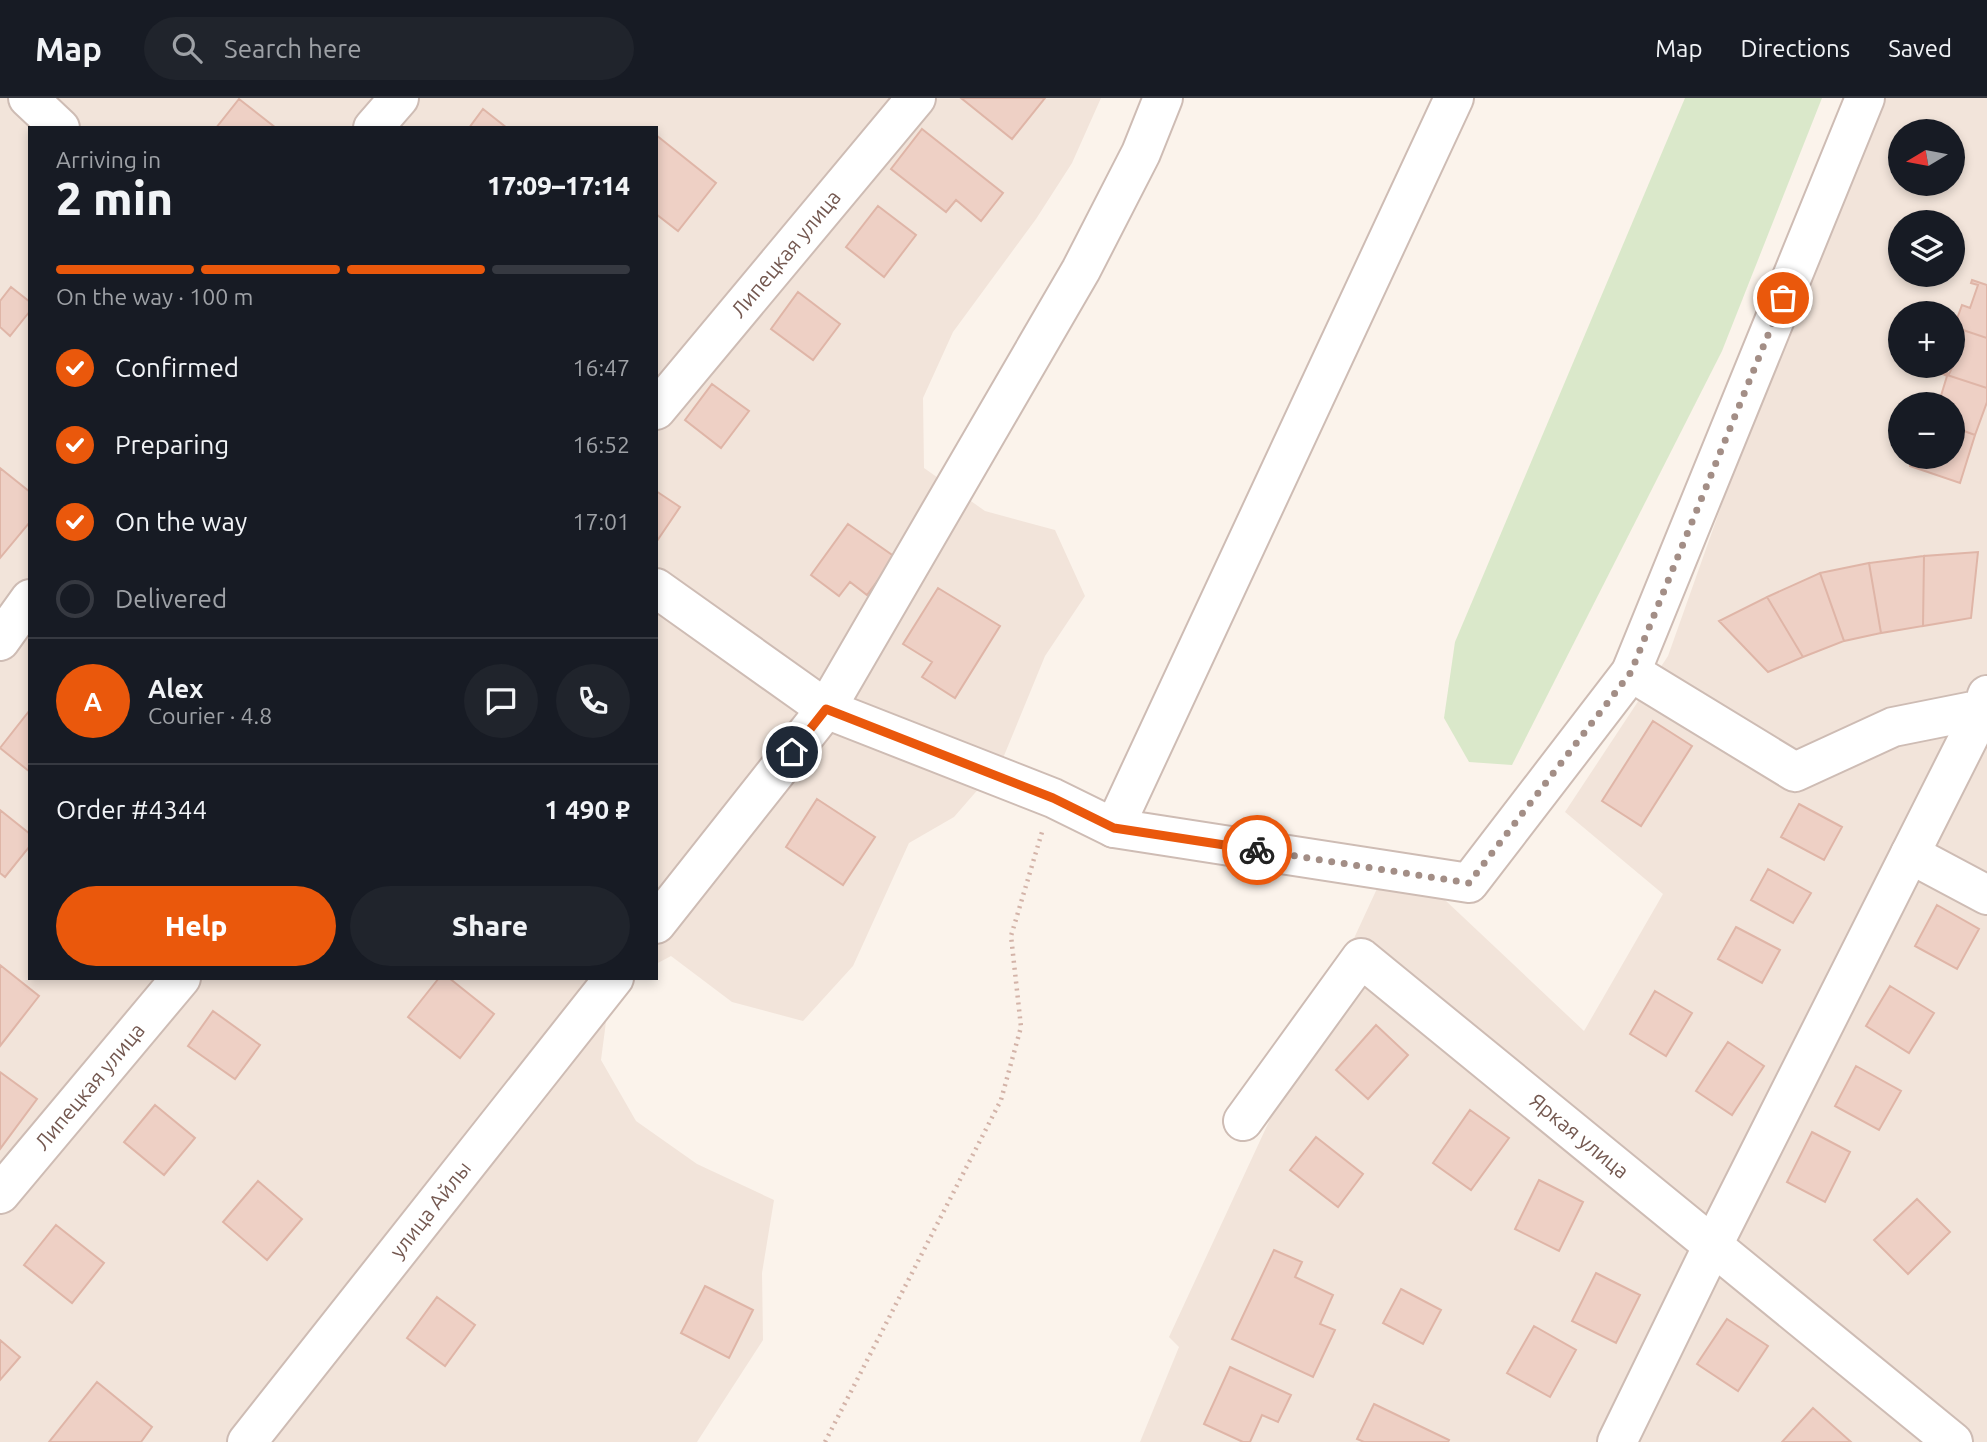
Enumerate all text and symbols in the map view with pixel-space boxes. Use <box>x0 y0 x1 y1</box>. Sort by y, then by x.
search box <box>144 17 634 80</box>
icon: search <box>168 29 206 67</box>
text: Map <box>35 30 102 67</box>
text: Search here <box>224 34 362 63</box>
text: Map <box>1655 35 1702 62</box>
text: Directions <box>1740 35 1850 62</box>
text: Saved <box>1888 35 1952 62</box>
north arrow <box>1888 119 1965 196</box>
map controls <box>1888 119 1965 469</box>
text: Arriving in <box>56 147 161 172</box>
text: 17:09–17:14 <box>487 171 630 200</box>
text: 2 min <box>56 172 173 224</box>
street label: Липецкая улица <box>725 185 845 322</box>
button: layers <box>1888 210 1965 287</box>
pin <box>1753 268 1813 328</box>
icon: bag <box>1764 279 1802 317</box>
text: On the way · 100 m <box>56 284 253 309</box>
button: + <box>1888 301 1965 378</box>
icon: check <box>56 349 94 387</box>
text: Confirmed <box>115 353 239 382</box>
text: 16:47 <box>572 355 630 380</box>
button: − <box>1888 392 1965 469</box>
icon: check <box>56 426 94 464</box>
text: Preparing <box>115 430 229 459</box>
text: 16:52 <box>572 432 630 457</box>
icon: check <box>56 503 94 541</box>
text: On the way <box>115 507 247 536</box>
text: 17:01 <box>572 509 630 534</box>
text: Delivered <box>115 584 227 613</box>
button: chat <box>464 664 538 738</box>
button: phone <box>556 664 630 738</box>
text: Alex <box>148 674 203 703</box>
text: A <box>84 687 102 716</box>
text: Courier · 4.8 <box>148 703 272 728</box>
pin <box>762 722 822 782</box>
icon: home <box>773 733 811 771</box>
text: Order #4344 <box>56 795 207 824</box>
text: 1 490 ₽ <box>544 795 630 824</box>
courier <box>1222 815 1292 885</box>
icon: bike <box>1238 831 1276 869</box>
button: Help <box>56 886 336 966</box>
button: Share <box>350 886 630 966</box>
street label: Липецкая улица <box>29 1018 149 1154</box>
street label: Яркая улица <box>1525 1088 1634 1183</box>
street label: улица Айлы <box>384 1156 475 1262</box>

